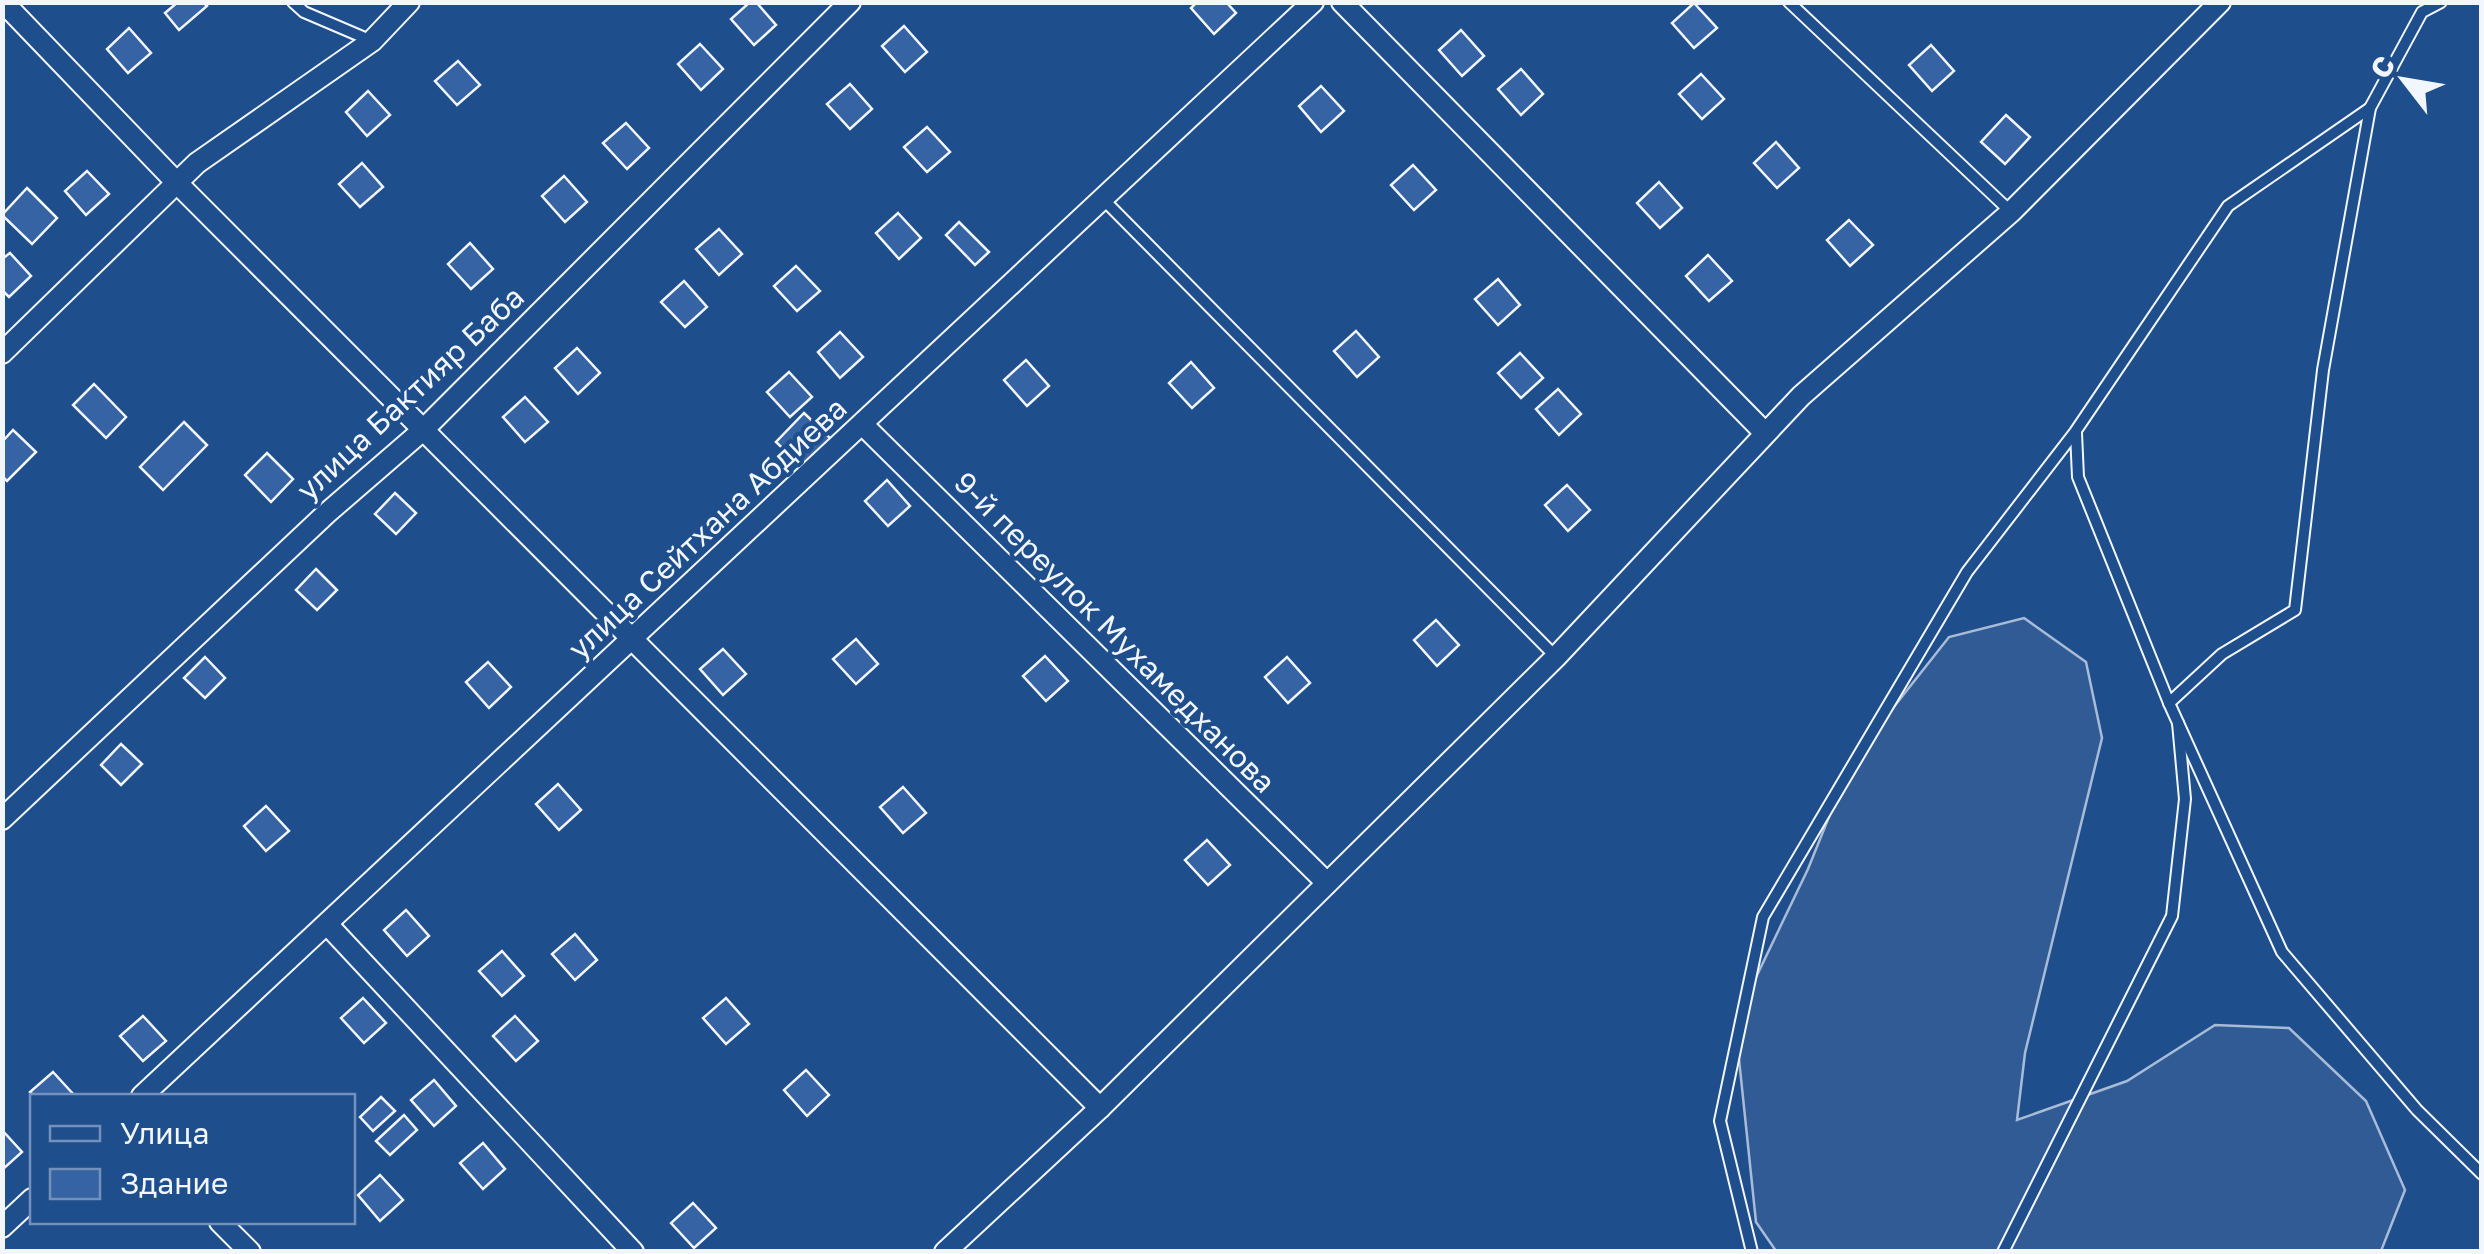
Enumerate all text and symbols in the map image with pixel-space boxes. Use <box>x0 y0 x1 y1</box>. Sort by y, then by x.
north arrow <box>2354 30 2454 130</box>
text: С <box>2363 50 2401 84</box>
street label: улица Бактияр Баба <box>289 278 531 508</box>
street label: улица Сейтхана Абдиева <box>560 390 854 666</box>
street label: 9-й переулок Мухамедханова <box>947 464 1283 800</box>
legend <box>30 1094 355 1224</box>
text: Улица <box>120 1115 209 1151</box>
text: Здание <box>120 1165 228 1201</box>

